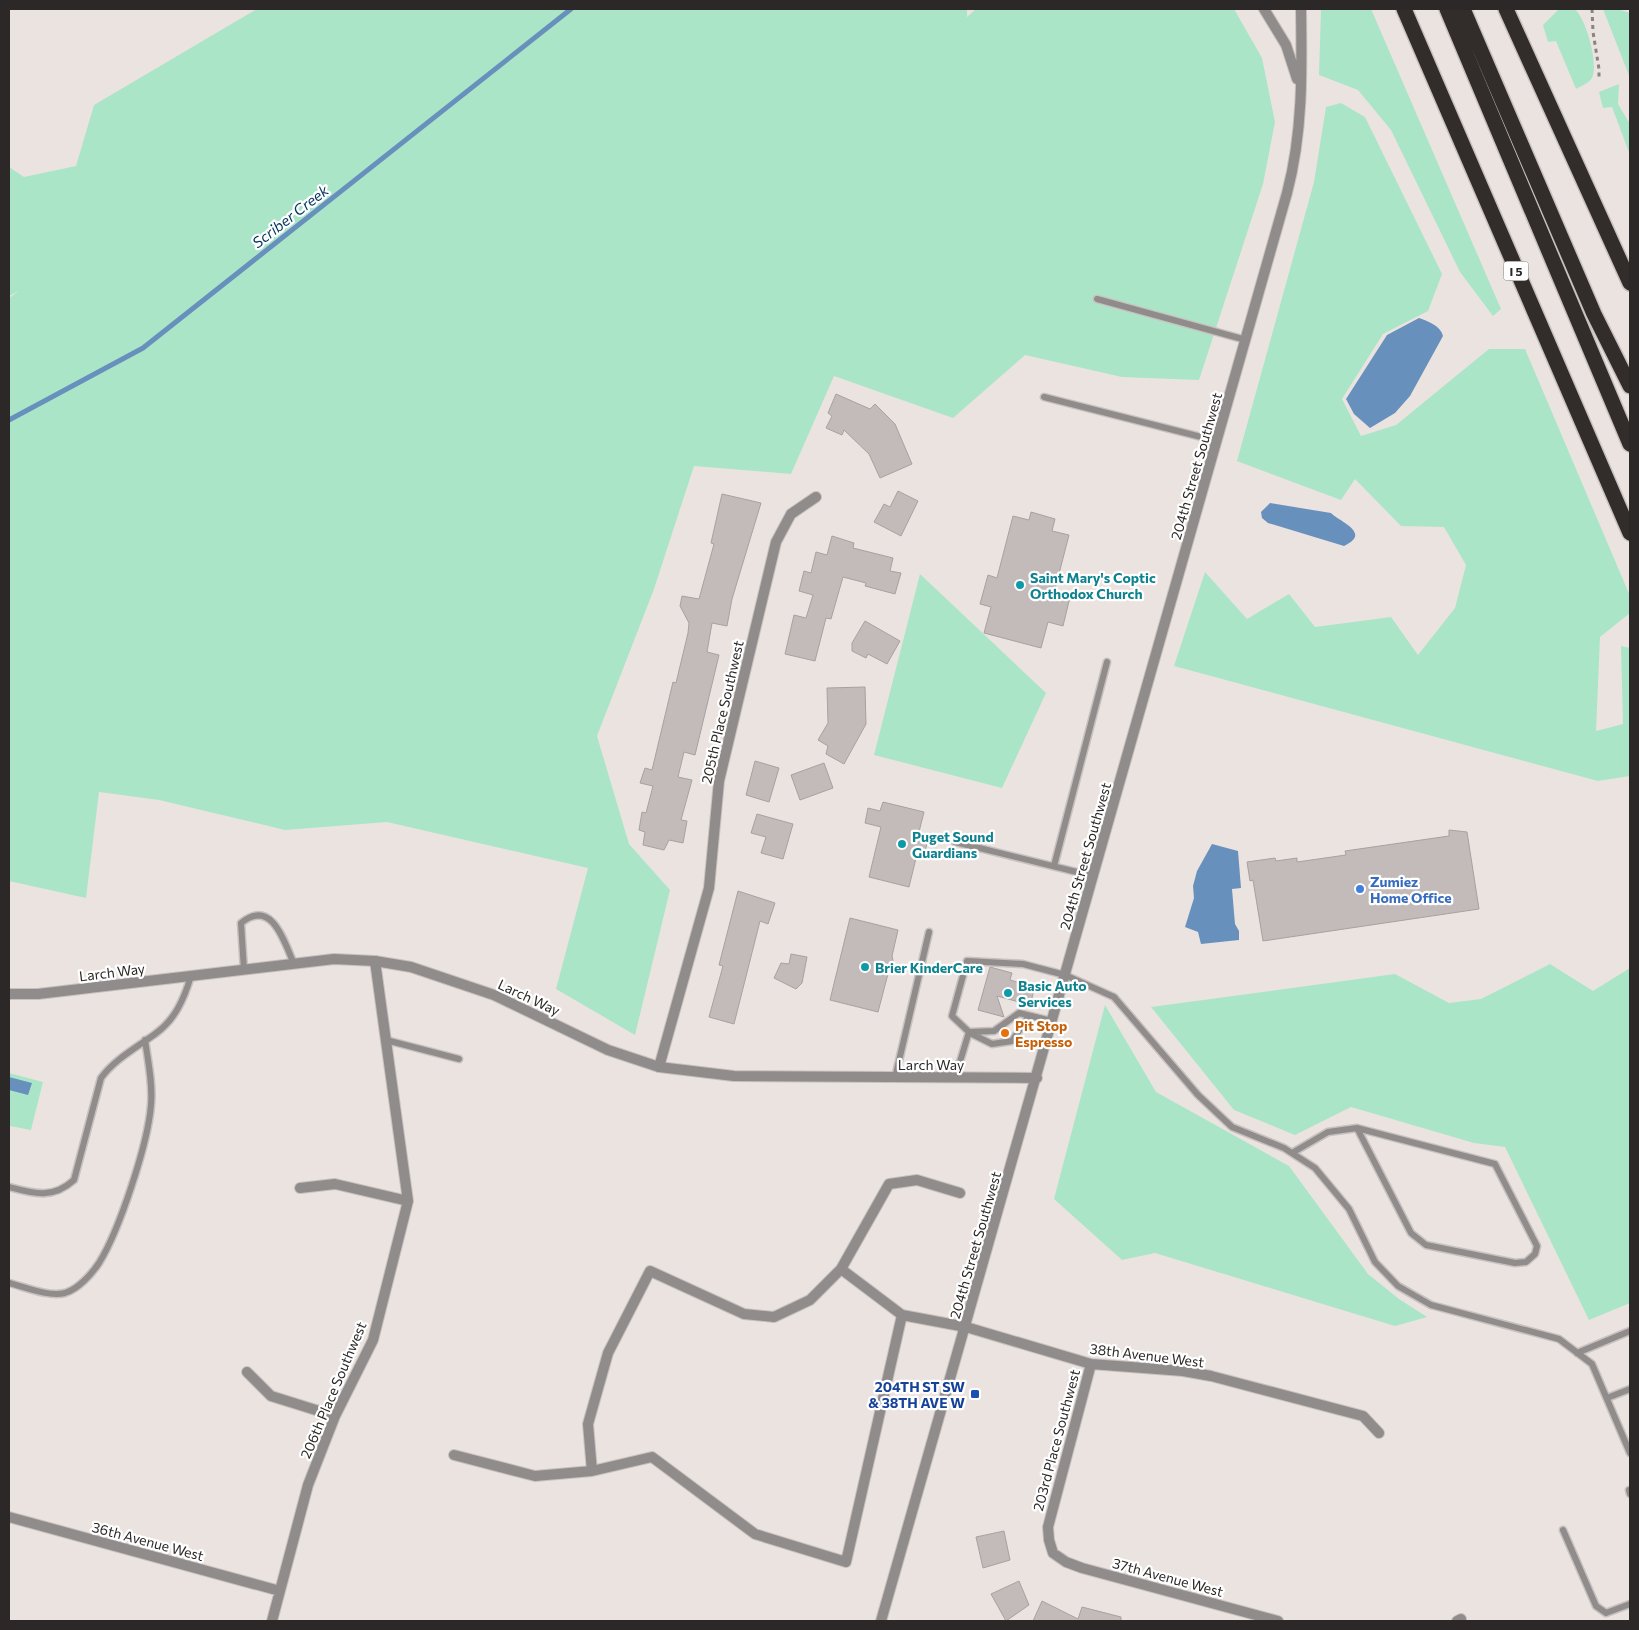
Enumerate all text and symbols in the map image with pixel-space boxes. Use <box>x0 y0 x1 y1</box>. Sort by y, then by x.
water label: Scriber Creek <box>248 180 332 251</box>
road number: I 5 <box>1504 262 1528 280</box>
street label: 204th Street Southwest <box>1167 390 1225 542</box>
place label: Saint Mary's Coptic Orthodox Church <box>1030 569 1156 602</box>
marker: Saint Mary's Coptic Orthodox Church <box>1014 579 1026 591</box>
street label: 205th Place Southwest <box>697 639 747 785</box>
street label: 204th Street Southwest <box>1056 780 1114 932</box>
place label: Puget Sound Guardians <box>912 828 994 861</box>
marker: Puget Sound Guardians <box>896 838 908 850</box>
place label: Zumiez Home Office <box>1370 873 1452 906</box>
marker: Zumiez Home Office <box>1354 883 1366 895</box>
place label: Brier KinderCare <box>875 959 983 976</box>
street label: Larch Way <box>78 960 146 984</box>
marker: Brier KinderCare <box>859 961 871 973</box>
street label: Larch Way <box>495 975 563 1019</box>
place label: Basic Auto Services <box>1018 977 1087 1010</box>
marker: Basic Auto Services <box>1002 987 1014 999</box>
place label: Pit Stop Espresso <box>1015 1017 1072 1050</box>
marker: Pit Stop Espresso <box>999 1027 1011 1039</box>
street label: Larch Way <box>898 1056 964 1073</box>
street label: 204th Street Southwest <box>946 1169 1004 1321</box>
street label: 206th Place Southwest <box>296 1319 370 1461</box>
street label: 38th Avenue West <box>1089 1340 1205 1370</box>
street label: 203rd Place Southwest <box>1029 1367 1083 1513</box>
place label: 204TH ST SW & 38TH AVE W <box>868 1378 965 1411</box>
marker: 204TH ST SW & 38TH AVE W <box>969 1388 981 1400</box>
street label: 36th Avenue West <box>90 1518 206 1564</box>
street label: 37th Avenue West <box>1111 1554 1225 1600</box>

